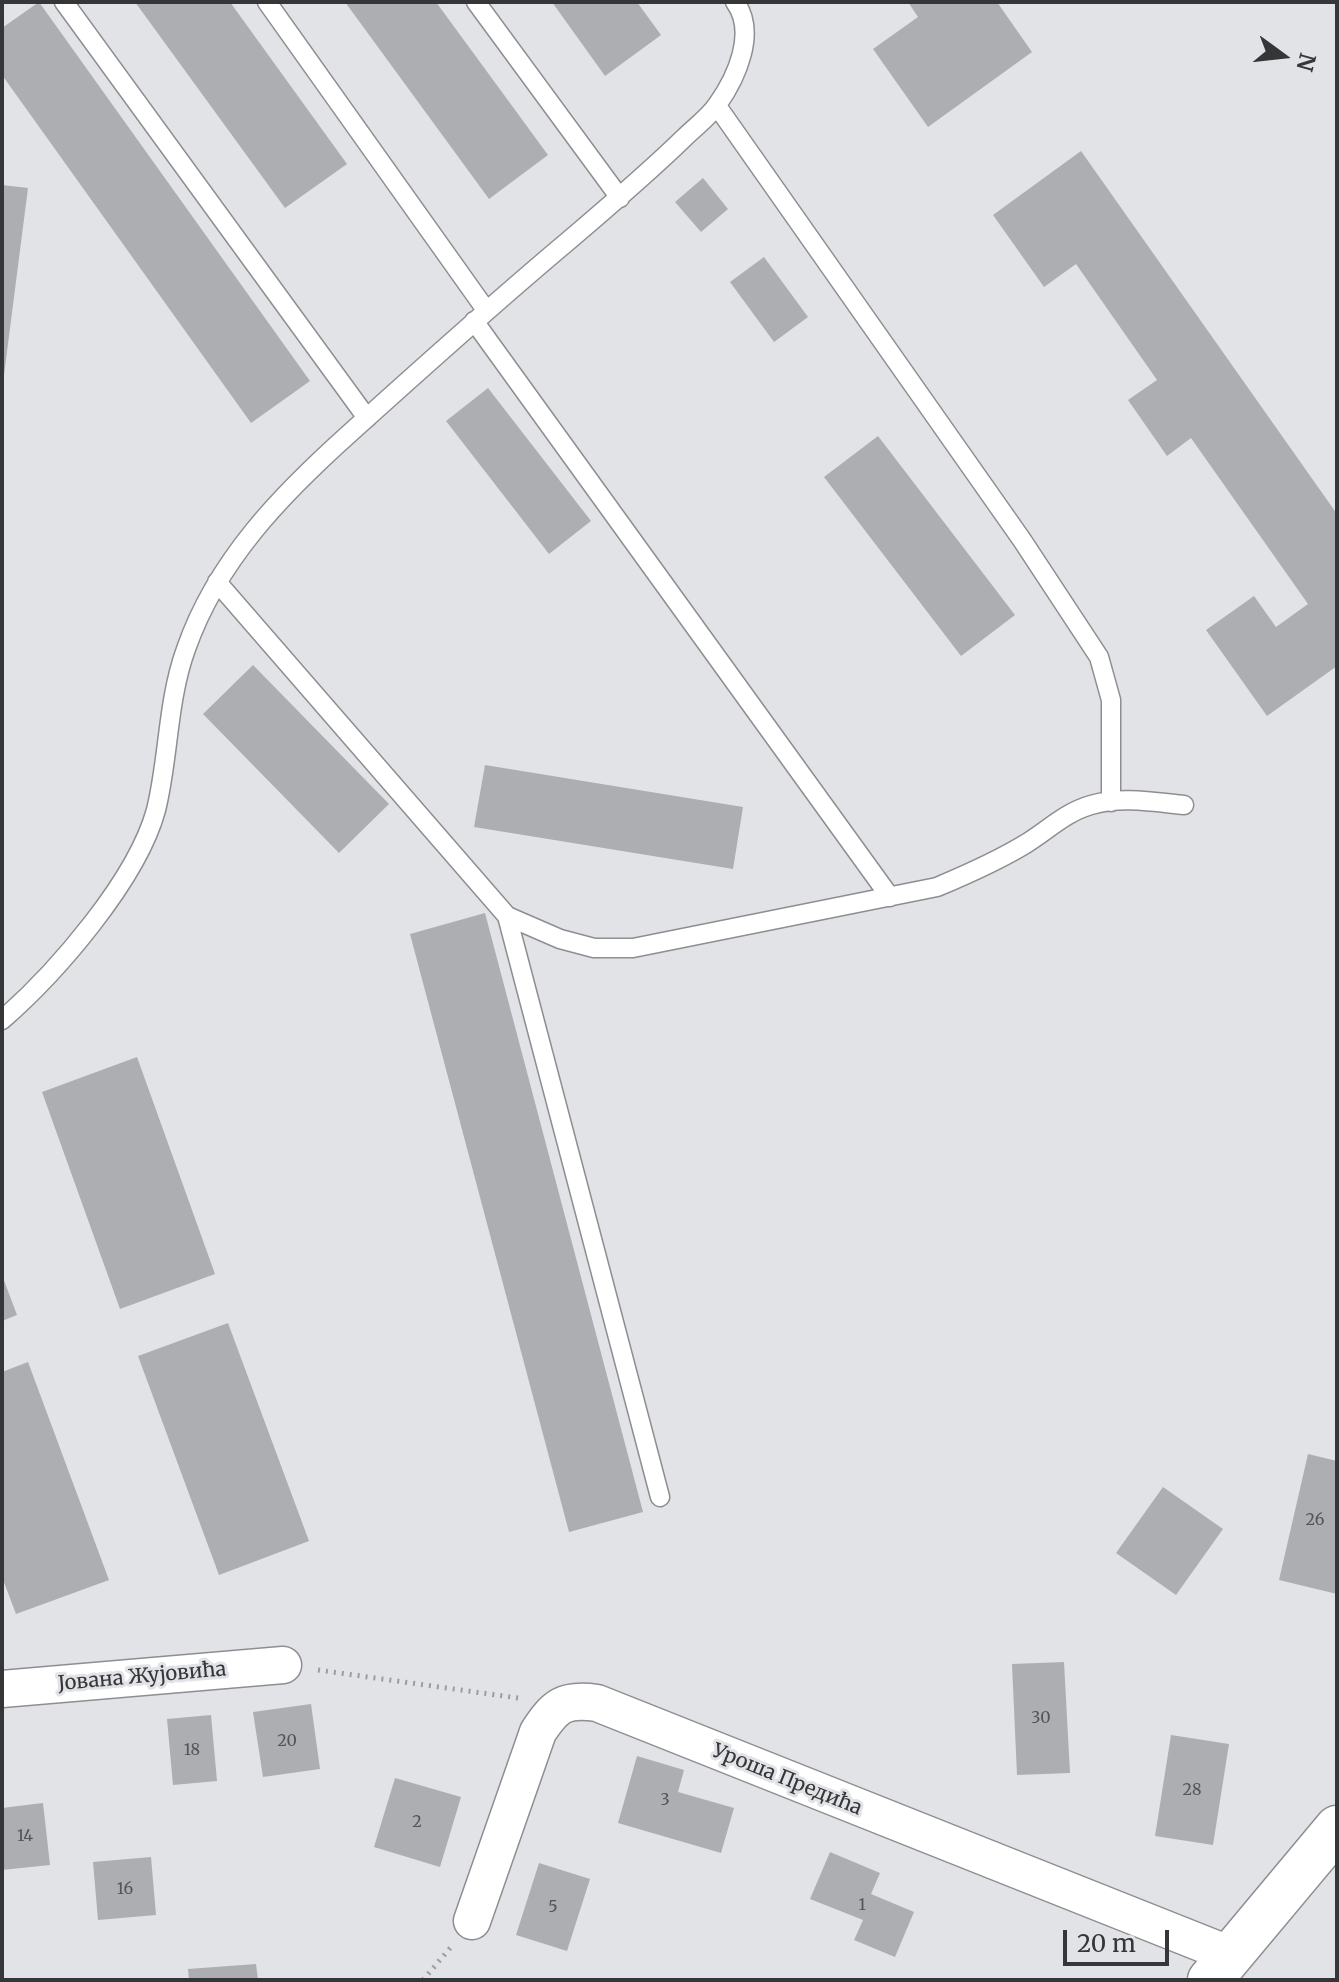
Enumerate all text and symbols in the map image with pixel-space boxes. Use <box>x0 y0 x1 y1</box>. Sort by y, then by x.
north arrow <box>1243 16 1323 96</box>
text: N <box>1290 50 1322 74</box>
house number: 26 <box>1306 1510 1324 1530</box>
street label: Јована Жујовића <box>57 1658 227 1696</box>
house number: 30 <box>1031 1708 1051 1728</box>
house number: 20 <box>277 1731 297 1751</box>
street label: Уроша Предића <box>709 1739 865 1821</box>
house number: 18 <box>184 1740 200 1760</box>
house number: 28 <box>1183 1780 1201 1800</box>
house number: 3 <box>660 1790 670 1810</box>
house number: 2 <box>412 1812 422 1832</box>
house number: 14 <box>17 1826 33 1846</box>
house number: 16 <box>117 1879 133 1899</box>
house number: 1 <box>858 1895 866 1915</box>
house number: 5 <box>548 1897 558 1917</box>
scale bar <box>1067 1914 1173 1964</box>
text: 20 m <box>1077 1928 1136 1959</box>

